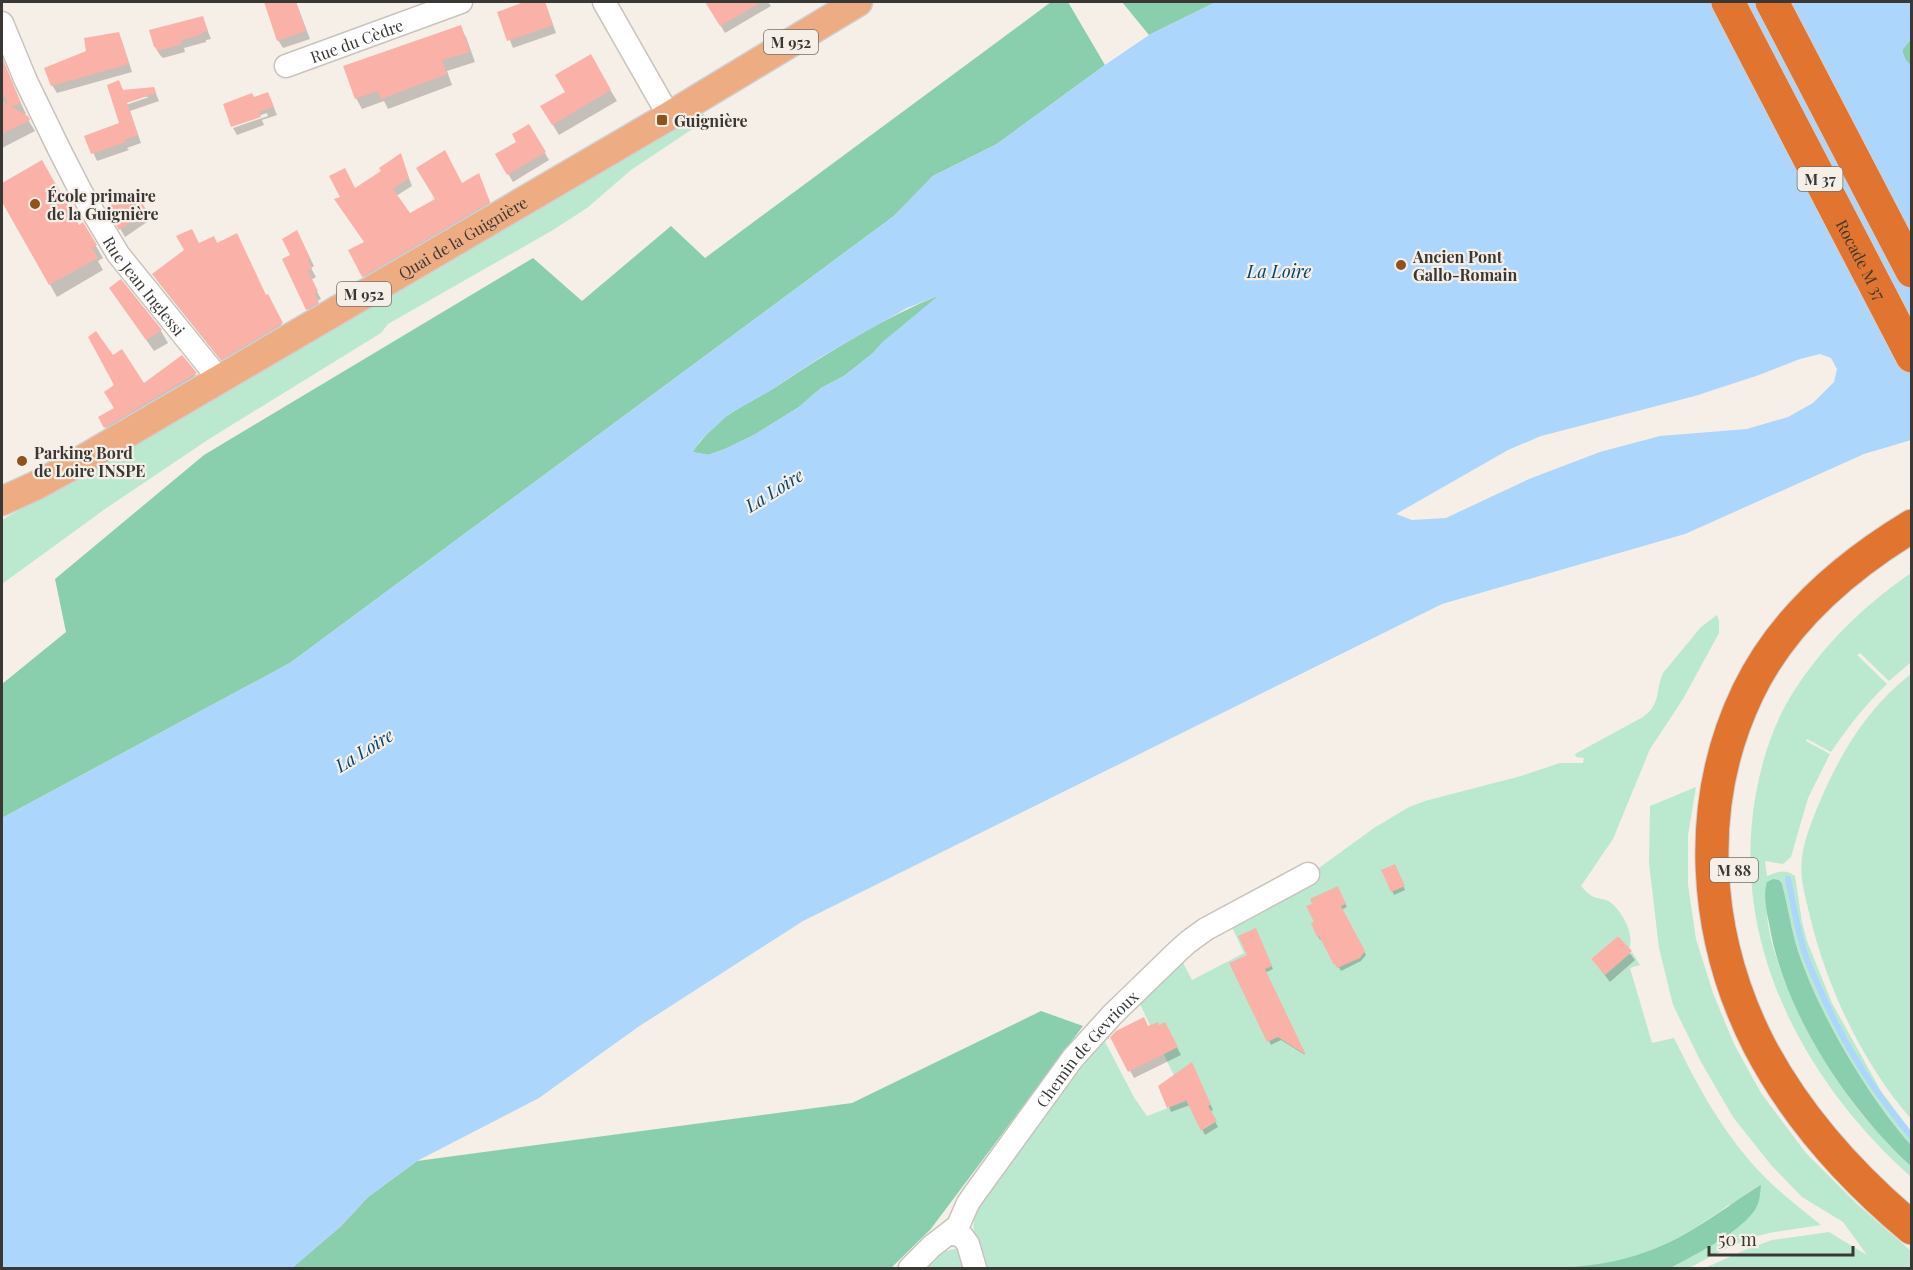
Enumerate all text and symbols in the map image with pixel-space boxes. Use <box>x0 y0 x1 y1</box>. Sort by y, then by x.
street label: Rue du Cèdre <box>307 14 406 67</box>
road number: M 952 <box>764 30 818 54</box>
place label: Guignière <box>674 110 748 131</box>
marker: Guignière <box>655 113 669 127</box>
road number: M 37 <box>1798 167 1842 191</box>
place label: École primaire de la Guignière <box>47 185 159 224</box>
street label: Quai de la Guignière <box>394 191 531 283</box>
marker: École primaire de la Guignière <box>28 197 42 211</box>
street label: Rocade M 37 <box>1832 215 1892 304</box>
street label: Rue Jean Inglessi <box>99 232 190 340</box>
place label: Ancien Pont Gallo-Romain <box>1412 246 1517 285</box>
marker: Ancien Pont Gallo-Romain <box>1394 258 1408 272</box>
water label: La Loire <box>1246 259 1311 283</box>
road number: M 952 <box>337 282 391 306</box>
place label: Parking Bord de Loire INSPE <box>34 442 146 481</box>
marker: Parking Bord de Loire INSPE <box>15 454 29 468</box>
water label: La Loire <box>740 463 808 518</box>
water label: La Loire <box>330 723 398 778</box>
road number: M 88 <box>1710 858 1758 882</box>
street label: Chemin de Gevrioux <box>1030 985 1143 1111</box>
scale bar <box>1709 1219 1853 1257</box>
text: 50 m <box>1718 1227 1757 1251</box>

